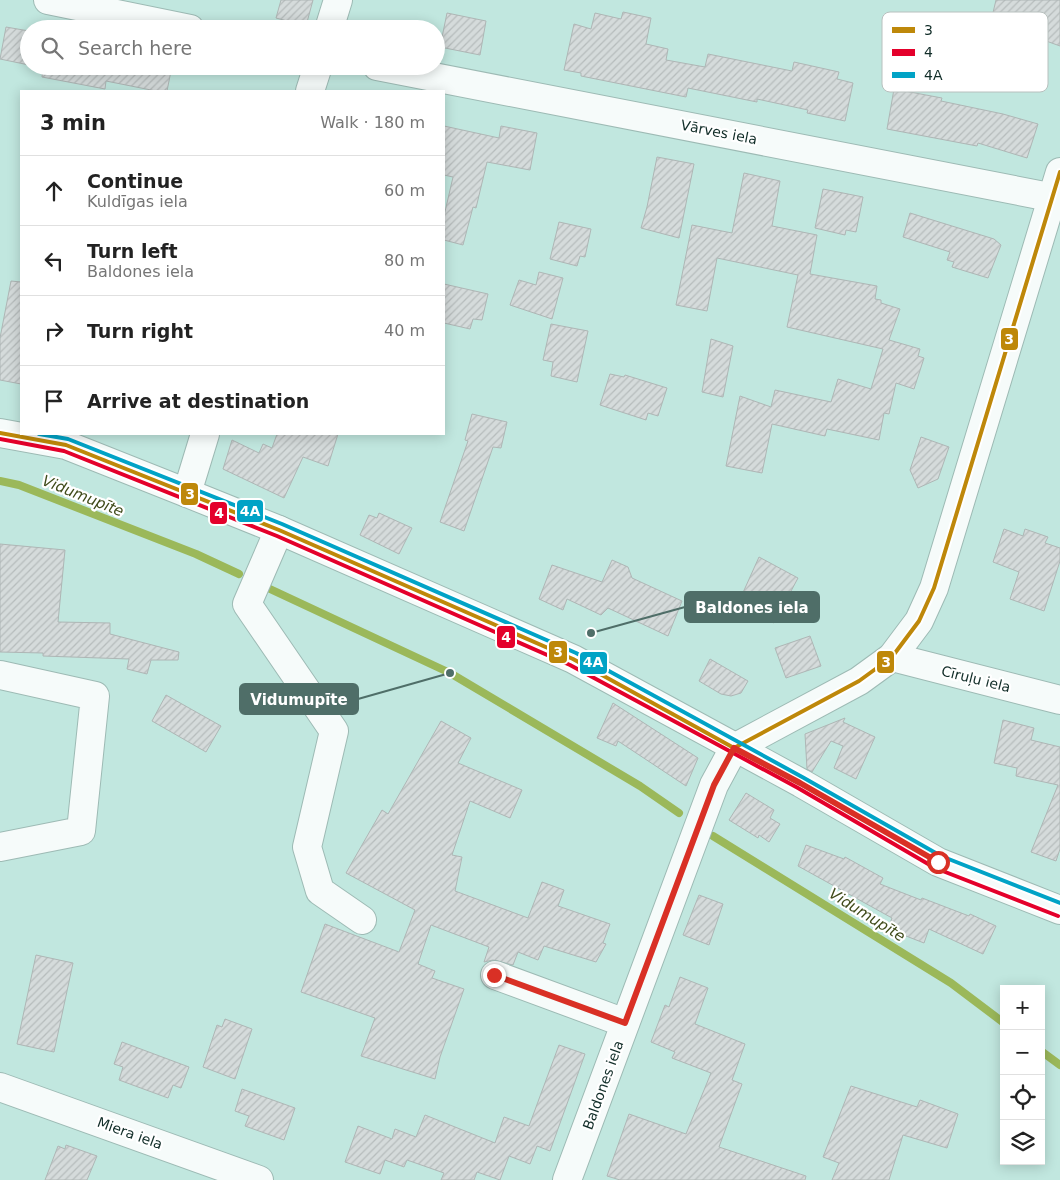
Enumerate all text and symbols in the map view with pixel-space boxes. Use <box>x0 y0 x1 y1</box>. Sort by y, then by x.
legend <box>882 12 1048 92</box>
search box <box>20 20 445 75</box>
text: 3 <box>924 22 933 38</box>
icon: search <box>38 34 66 62</box>
text: Search here <box>78 37 192 59</box>
text: 4 <box>924 44 933 60</box>
text: 4A <box>924 67 943 83</box>
text: 3 min <box>40 111 106 135</box>
text: Walk · 180 m <box>320 113 425 132</box>
street label: Vārves iela <box>679 117 759 147</box>
text: Continue <box>87 170 183 192</box>
icon: ahead <box>40 177 68 205</box>
text: 60 m <box>384 181 425 200</box>
text: Kuldīgas iela <box>87 192 188 211</box>
text: Turn left <box>87 240 178 262</box>
icon: left <box>40 247 68 275</box>
text: 80 m <box>384 251 425 270</box>
text: Baldones iela <box>87 262 194 281</box>
icon: right <box>40 317 68 345</box>
text: Turn right <box>87 320 193 342</box>
text: 40 m <box>384 321 425 340</box>
line badge: 3 <box>1000 327 1019 351</box>
text: 3 <box>1004 331 1014 347</box>
icon: arrive <box>40 387 68 415</box>
text: Arrive at destination <box>87 390 309 412</box>
water label: Vidumupīte <box>40 471 126 521</box>
line badge: 3 <box>180 482 199 506</box>
text: 3 <box>185 486 195 502</box>
line badge: 4A <box>236 499 264 523</box>
line badge: 4 <box>209 501 228 525</box>
text: 4A <box>240 503 260 519</box>
text: 4 <box>214 505 224 521</box>
callout: Baldones iela <box>685 592 819 622</box>
text: Baldones iela <box>695 599 809 617</box>
line badge: 4 <box>496 625 516 649</box>
text: 4 <box>501 629 511 645</box>
line badge: 3 <box>548 640 568 664</box>
text: 3 <box>553 644 563 660</box>
line badge: 3 <box>876 650 895 674</box>
line badge: 4A <box>579 651 608 675</box>
text: 4A <box>583 654 603 670</box>
text: 3 <box>881 654 891 670</box>
street label: Cīruļu iela <box>940 663 1012 696</box>
callout: Vidumupīte <box>240 684 358 714</box>
text: Vidumupīte <box>250 691 348 709</box>
route start <box>927 851 950 874</box>
water label: Vidumupīte <box>826 884 908 946</box>
route end <box>483 964 506 987</box>
map controls <box>1000 985 1045 1165</box>
button: + <box>1000 985 1045 1030</box>
button: − <box>1000 1030 1045 1075</box>
street label: Baldones iela <box>579 1038 627 1132</box>
button: locate <box>1000 1075 1045 1120</box>
street label: Miera iela <box>95 1114 165 1152</box>
button: layers <box>1000 1120 1045 1165</box>

